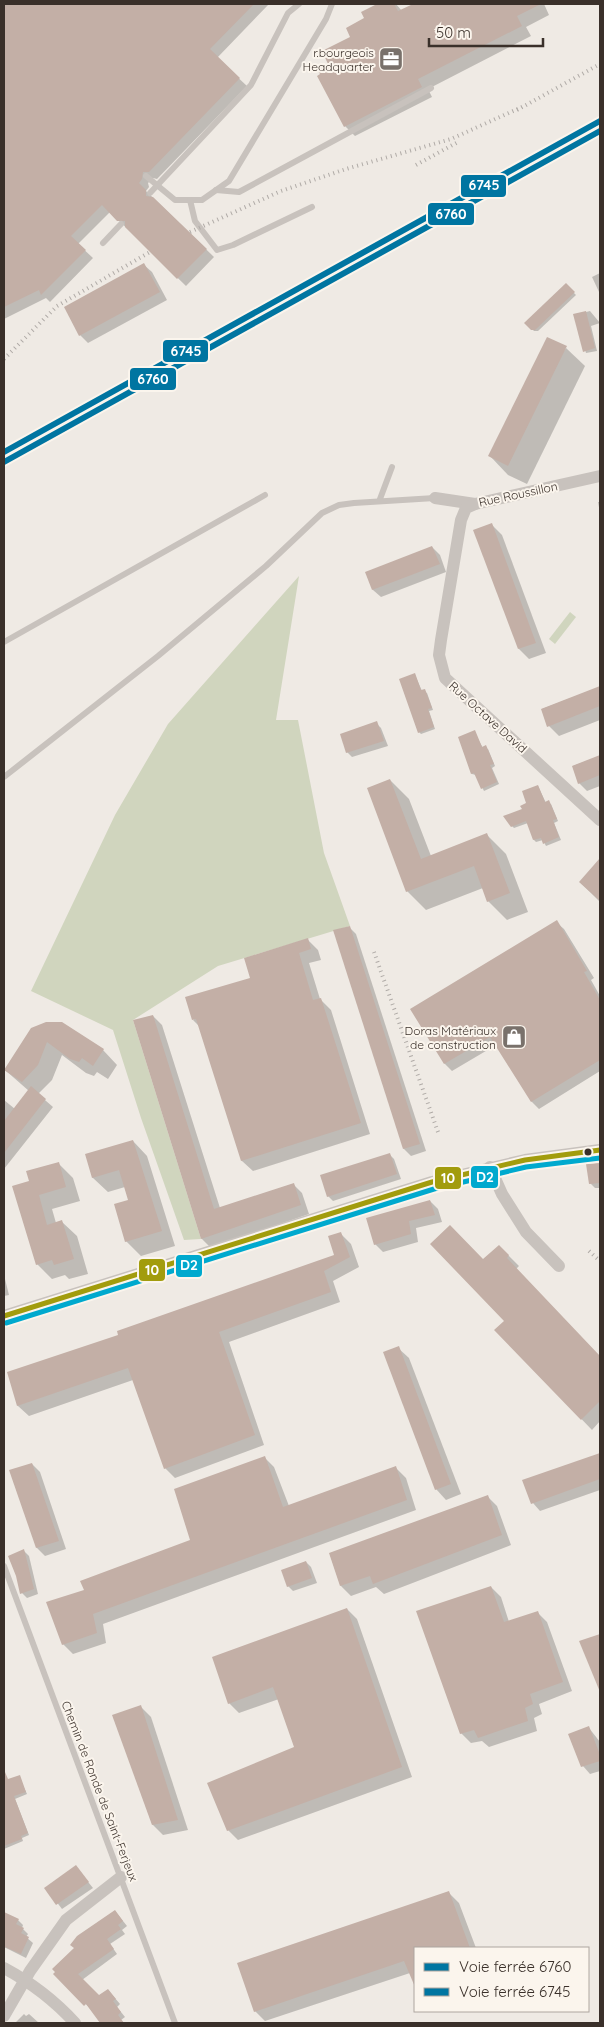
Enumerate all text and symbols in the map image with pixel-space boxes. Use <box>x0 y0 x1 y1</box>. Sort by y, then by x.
scale bar <box>429 15 543 47</box>
text: 50 m <box>436 23 471 42</box>
place label: r.bourgeois Headquarter <box>303 45 374 74</box>
office icon: r.bourgeois Headquarter <box>378 46 404 72</box>
line badge: 6745 <box>460 174 507 198</box>
text: 6745 <box>468 176 500 194</box>
line badge: 6760 <box>427 202 475 226</box>
text: 6760 <box>435 205 467 223</box>
line badge: 6745 <box>162 339 209 363</box>
text: 6745 <box>170 342 202 360</box>
line badge: 6760 <box>129 367 177 391</box>
text: 6760 <box>137 370 169 388</box>
street label: Rue Roussillon <box>477 478 559 510</box>
street label: Rue Octave David <box>446 678 530 756</box>
place label: Doras Matériaux de construction <box>404 1023 496 1052</box>
shop icon: Doras Matériaux de construction <box>501 1024 527 1050</box>
unlabelled marker <box>583 1147 593 1157</box>
line badge: D2 <box>470 1165 499 1189</box>
line badge: 10 <box>434 1166 462 1190</box>
text: D2 <box>476 1168 494 1186</box>
text: 10 <box>441 1169 455 1187</box>
line badge: D2 <box>175 1254 203 1278</box>
text: D2 <box>180 1256 198 1274</box>
line badge: 10 <box>138 1258 166 1282</box>
text: 10 <box>145 1261 159 1279</box>
street label: Chemin de Ronde de Saint-Ferjeux <box>59 1699 141 1884</box>
legend <box>414 1947 589 2012</box>
text: Voie ferrée 6760 <box>459 1957 571 1976</box>
text: Voie ferrée 6745 <box>459 1982 570 2001</box>

